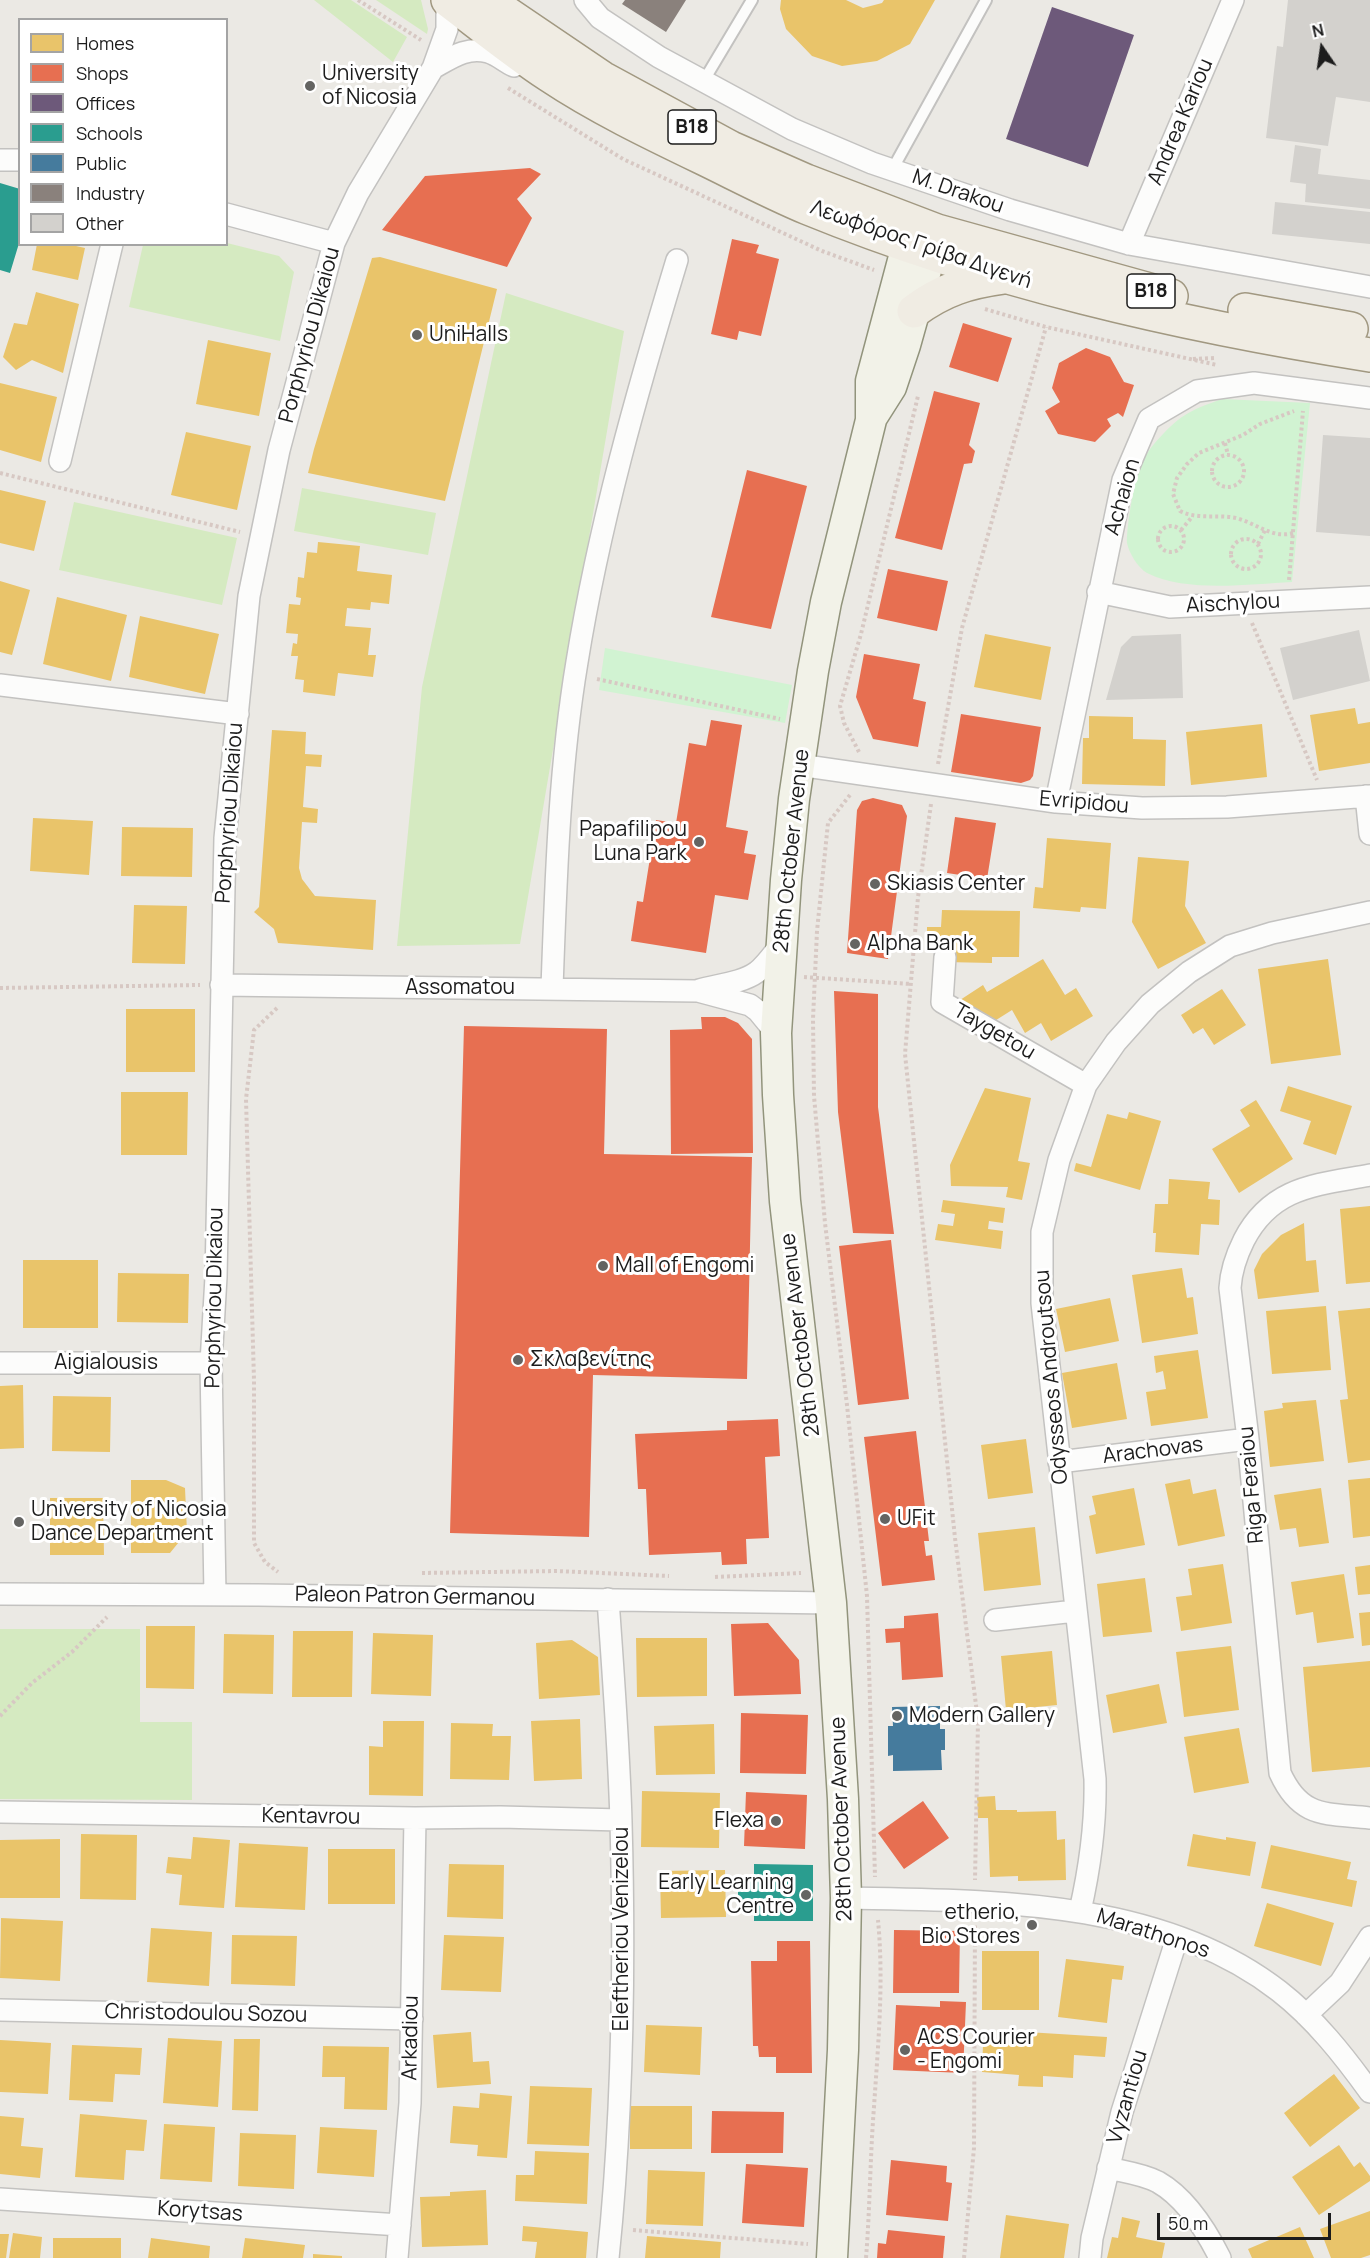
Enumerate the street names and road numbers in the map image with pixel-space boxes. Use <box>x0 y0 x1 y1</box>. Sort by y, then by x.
street label: Andrea Kariou <box>1143 55 1219 189</box>
road number: B18 <box>668 110 716 144</box>
street label: M. Drakou <box>909 165 1007 219</box>
street label: Λεωφόρος Γρίβα Διγενή <box>807 195 1035 295</box>
street label: Porphyriou Dikaiou <box>274 244 346 426</box>
road number: B18 <box>1127 274 1175 308</box>
street label: Achaion <box>1100 456 1146 538</box>
street label: Aischylou <box>1185 589 1281 619</box>
street label: Porphyriou Dikaiou <box>211 722 249 904</box>
street label: 28th October Avenue <box>769 748 815 954</box>
street label: Evripidou <box>1038 787 1130 819</box>
street label: Assomatou <box>405 975 515 1001</box>
street label: Taygetou <box>949 998 1039 1066</box>
street label: Porphyriou Dikaiou <box>201 1207 229 1389</box>
street label: 28th October Avenue <box>776 1232 826 1438</box>
street label: Odysseos Androutsou <box>1030 1269 1074 1485</box>
street label: Aigialousis <box>54 1350 158 1376</box>
street label: Riga Feraiou <box>1234 1425 1270 1545</box>
street label: Arachovas <box>1101 1432 1205 1470</box>
street label: Paleon Patron Germanou <box>295 1582 535 1612</box>
street label: 28th October Avenue <box>826 1716 858 1922</box>
street label: Kentavrou <box>261 1804 361 1830</box>
street label: Eleftheriou Venizelou <box>609 1827 635 2031</box>
street label: Marathonos <box>1093 1904 1213 1964</box>
street label: Arkadiou <box>398 1995 424 2081</box>
street label: Christodoulou Sozou <box>104 2000 308 2028</box>
street label: Vyzantiou <box>1103 2047 1153 2147</box>
street label: Korytsas <box>156 2196 244 2228</box>

